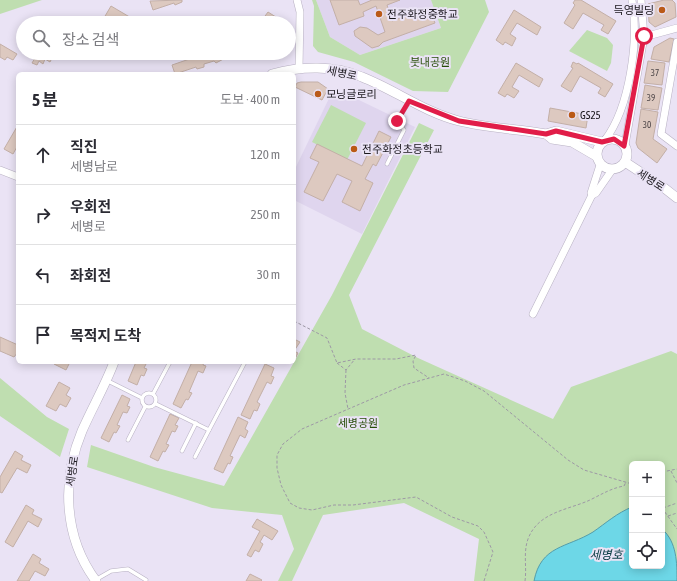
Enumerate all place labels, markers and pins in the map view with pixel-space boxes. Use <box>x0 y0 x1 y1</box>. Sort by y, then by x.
place label: 득영빌딩 <box>614 4 654 16</box>
marker: 득영빌딩 <box>657 5 667 15</box>
place label: 전주화정중학교 <box>387 8 458 20</box>
marker: 전주화정중학교 <box>374 9 384 19</box>
place label: 모닝글로리 <box>326 88 377 100</box>
marker: 모닝글로리 <box>313 89 323 99</box>
place label: GS25 <box>580 109 601 121</box>
marker: GS25 <box>567 110 577 120</box>
place label: 전주화정초등학교 <box>362 143 443 155</box>
marker: 전주화정초등학교 <box>349 144 359 154</box>

